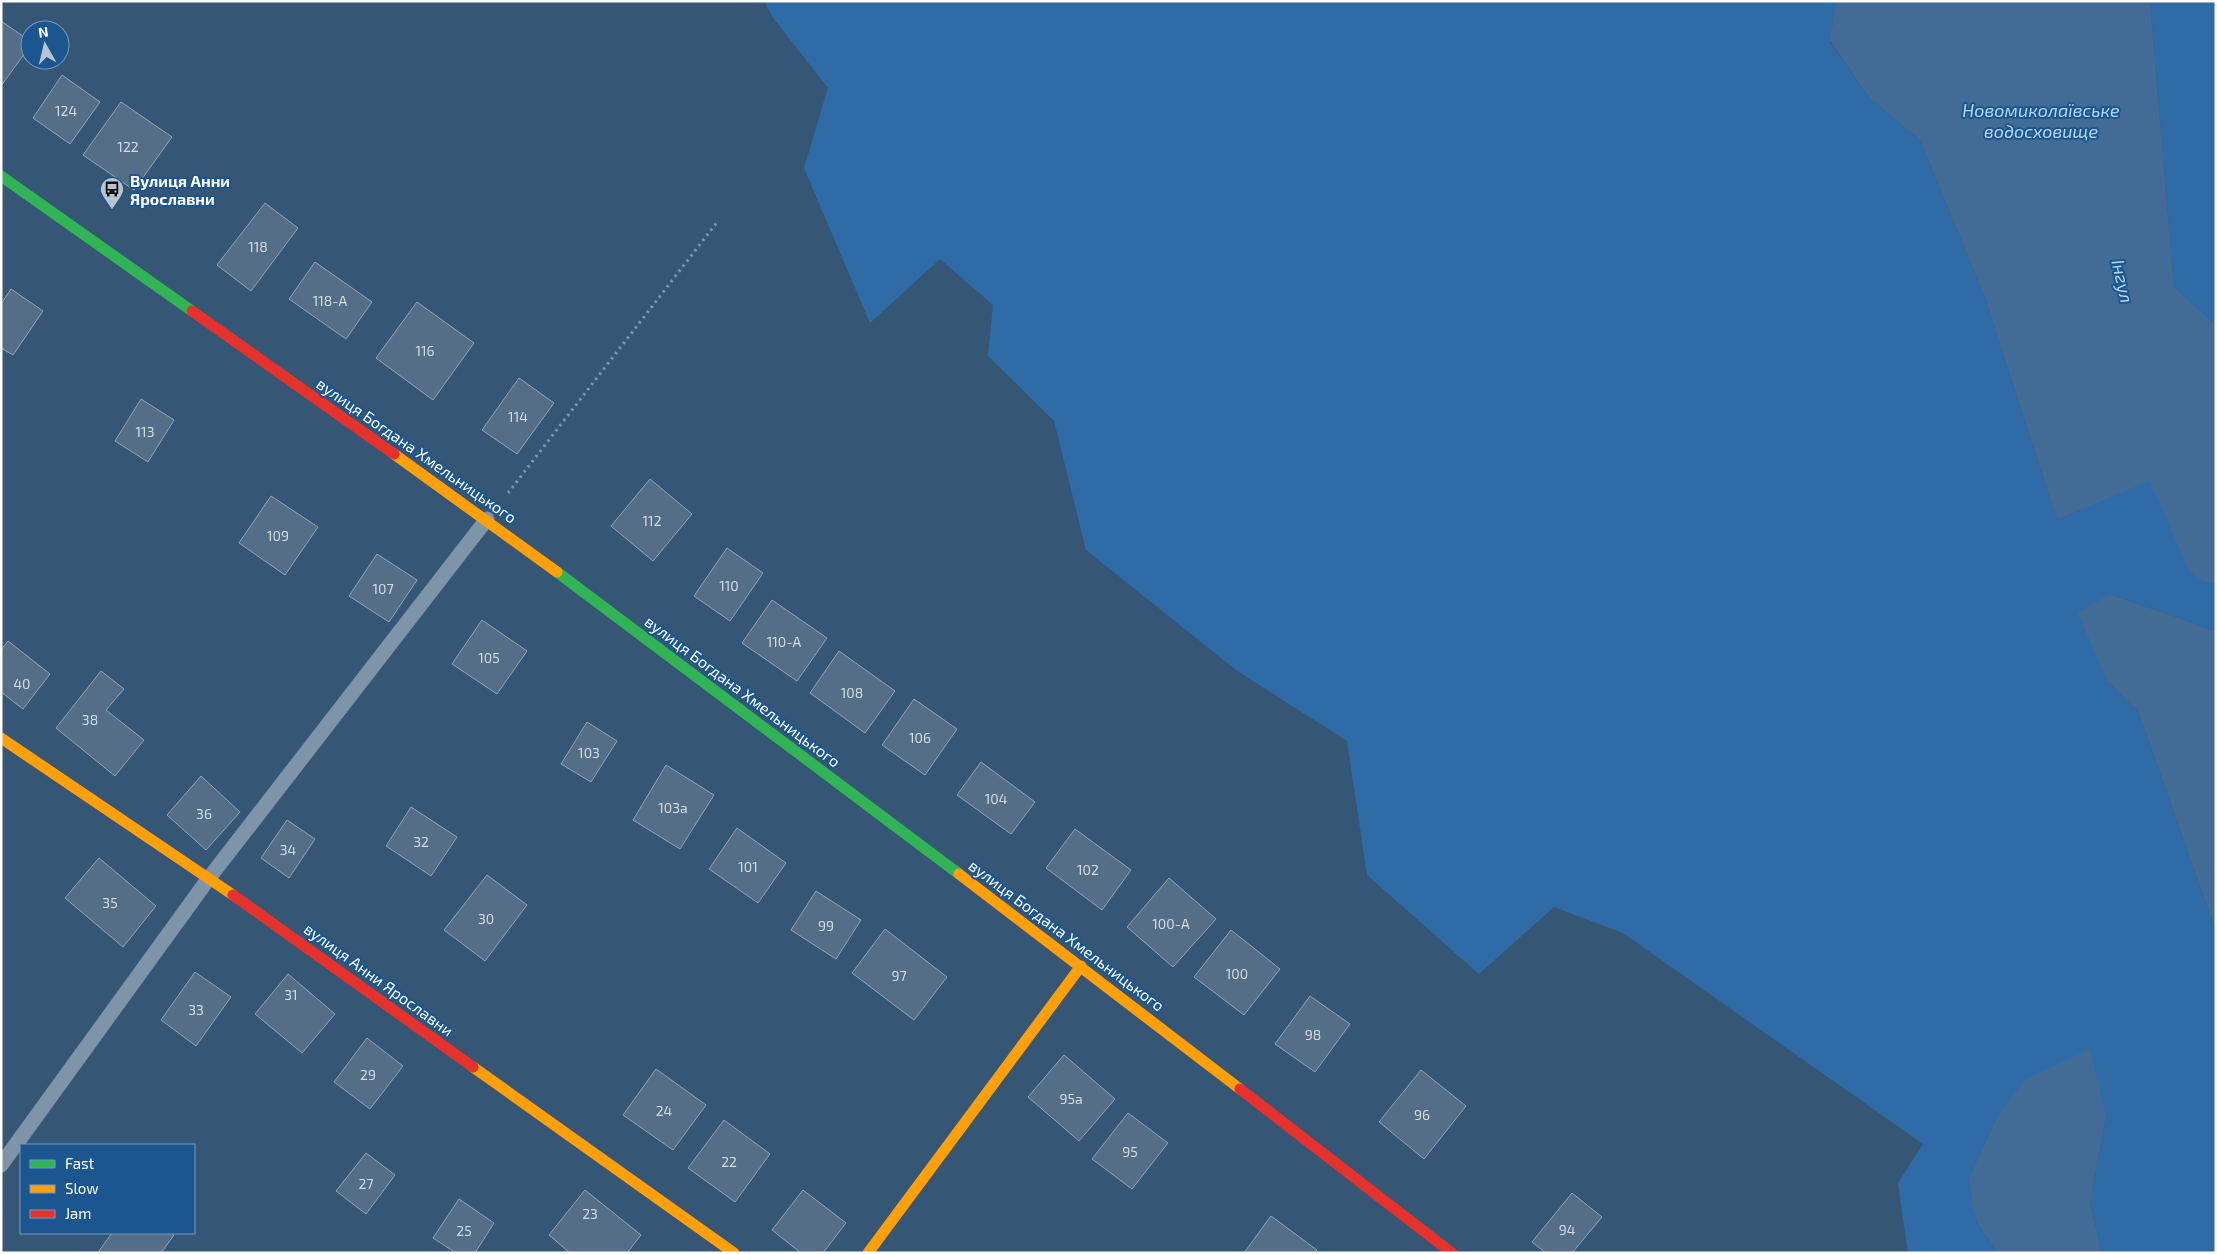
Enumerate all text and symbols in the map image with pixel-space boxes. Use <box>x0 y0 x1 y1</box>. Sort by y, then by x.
north arrow <box>20 20 70 70</box>
text: N <box>37 23 49 41</box>
water label: Новомиколаївське водосховище <box>1962 99 2120 142</box>
house number: 124 <box>55 102 77 119</box>
house number: 122 <box>117 138 139 155</box>
place label: Вулиця Анни Ярославни <box>130 171 230 208</box>
bus stop icon: Вулиця Анни Ярославни <box>99 176 125 210</box>
house number: 118 <box>248 238 268 255</box>
water label: Інгул <box>2107 257 2139 305</box>
house number: 118-А <box>313 292 348 309</box>
house number: 116 <box>415 342 435 359</box>
street label: вулиця Богдана Хмельницького <box>313 373 521 527</box>
house number: 114 <box>508 408 528 425</box>
house number: 113 <box>136 423 154 440</box>
house number: 112 <box>642 512 662 529</box>
house number: 109 <box>267 527 289 544</box>
house number: 110 <box>719 577 739 594</box>
house number: 107 <box>372 580 394 597</box>
street label: вулиця Богдана Хмельницького <box>641 611 844 772</box>
house number: 110-А <box>767 633 802 650</box>
house number: 105 <box>478 649 500 666</box>
house number: 40 <box>13 675 31 692</box>
house number: 108 <box>841 684 863 701</box>
house number: 38 <box>82 711 98 728</box>
house number: 106 <box>909 729 931 746</box>
house number: 103 <box>578 744 600 761</box>
house number: 104 <box>985 790 1007 807</box>
house number: 103а <box>658 799 688 816</box>
house number: 36 <box>196 805 212 822</box>
house number: 32 <box>413 833 429 850</box>
house number: 34 <box>280 841 296 858</box>
street label: вулиця Богдана Хмельницького <box>965 855 1168 1016</box>
house number: 101 <box>738 858 758 875</box>
house number: 102 <box>1077 861 1099 878</box>
house number: 35 <box>102 894 118 911</box>
house number: 30 <box>478 910 494 927</box>
house number: 100-А <box>1152 915 1190 932</box>
house number: 99 <box>818 917 834 934</box>
street label: вулиця Анни Ярославни <box>300 918 457 1040</box>
house number: 100 <box>1226 965 1248 982</box>
house number: 97 <box>891 967 907 984</box>
house number: 31 <box>284 986 298 1003</box>
house number: 33 <box>188 1001 204 1018</box>
house number: 98 <box>1305 1026 1321 1043</box>
house number: 29 <box>360 1066 376 1083</box>
house number: 95а <box>1059 1090 1083 1107</box>
house number: 24 <box>656 1102 672 1119</box>
house number: 96 <box>1414 1106 1430 1123</box>
house number: 95 <box>1122 1143 1138 1160</box>
legend <box>20 1144 195 1234</box>
house number: 22 <box>721 1153 737 1170</box>
text: Fast <box>65 1154 95 1172</box>
house number: 27 <box>358 1175 374 1192</box>
text: Slow <box>65 1179 99 1197</box>
text: Jam <box>65 1204 91 1222</box>
house number: 23 <box>582 1205 598 1222</box>
house number: 94 <box>1559 1221 1575 1238</box>
house number: 25 <box>456 1222 472 1239</box>

